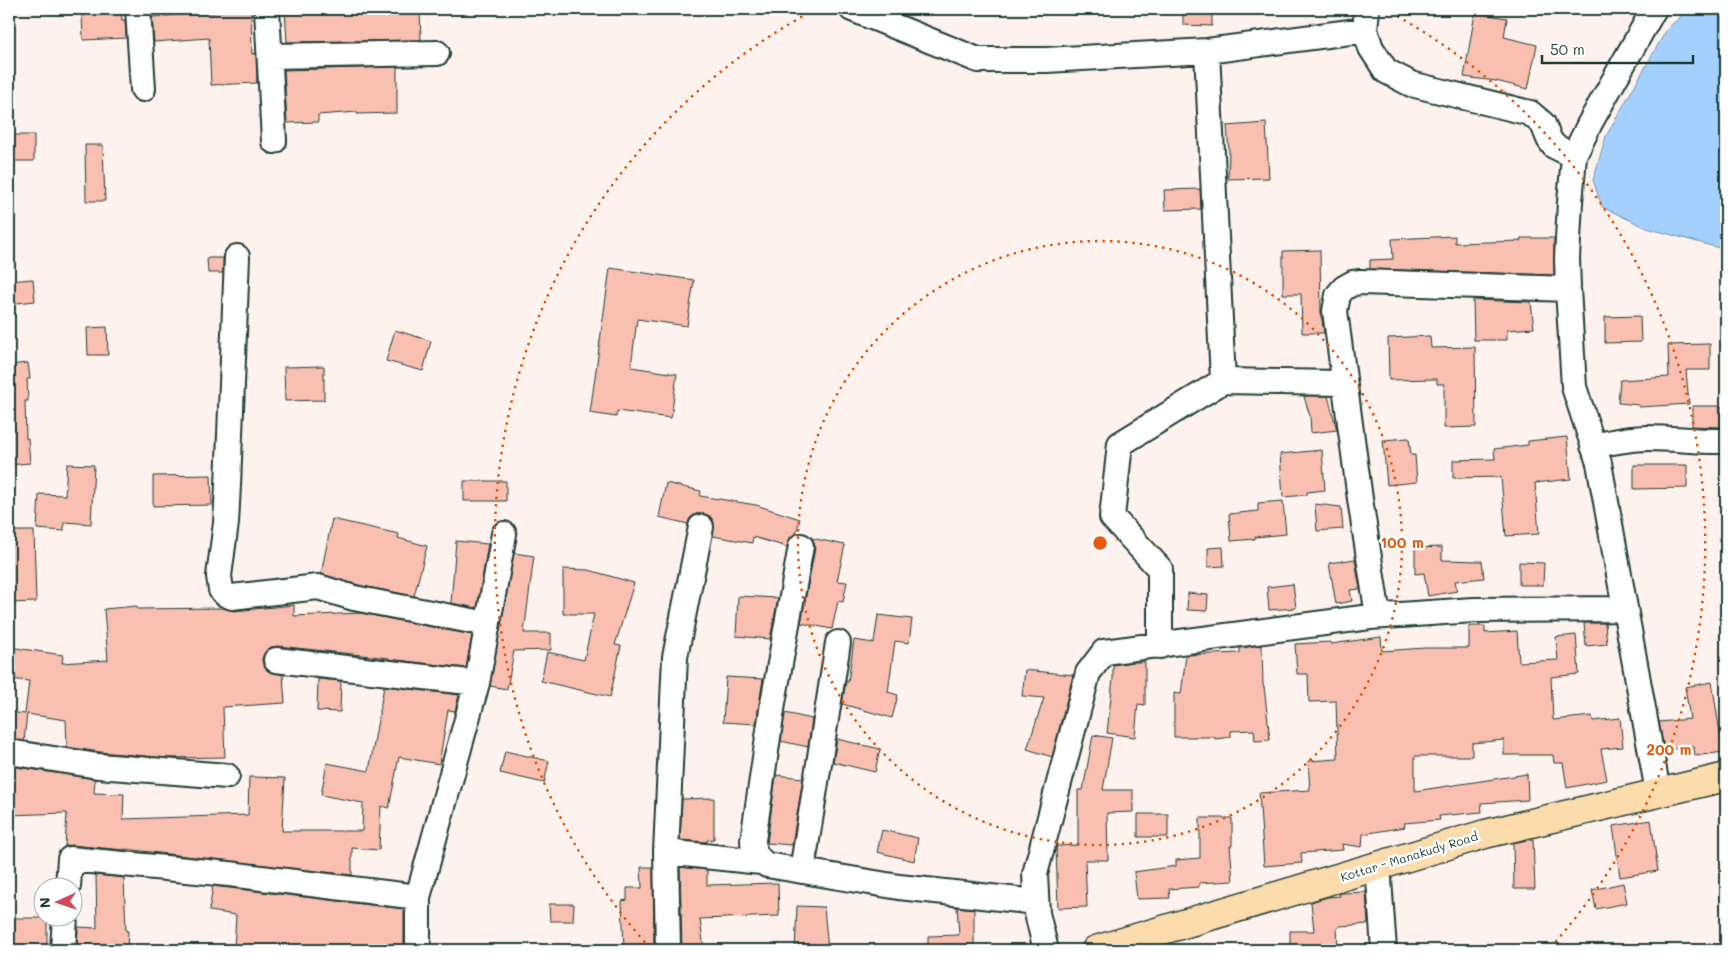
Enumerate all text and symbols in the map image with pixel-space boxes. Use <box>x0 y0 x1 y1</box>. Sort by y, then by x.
scale bar <box>1542 32 1694 64</box>
text: 50 m <box>1550 39 1585 59</box>
text: 100 m <box>1380 532 1424 552</box>
centre of rings <box>1091 534 1109 552</box>
text: 200 m <box>1647 739 1692 759</box>
street label: Kottar - Manakudy Road <box>1338 827 1480 885</box>
north arrow <box>32 876 82 926</box>
text: N <box>35 897 54 909</box>

